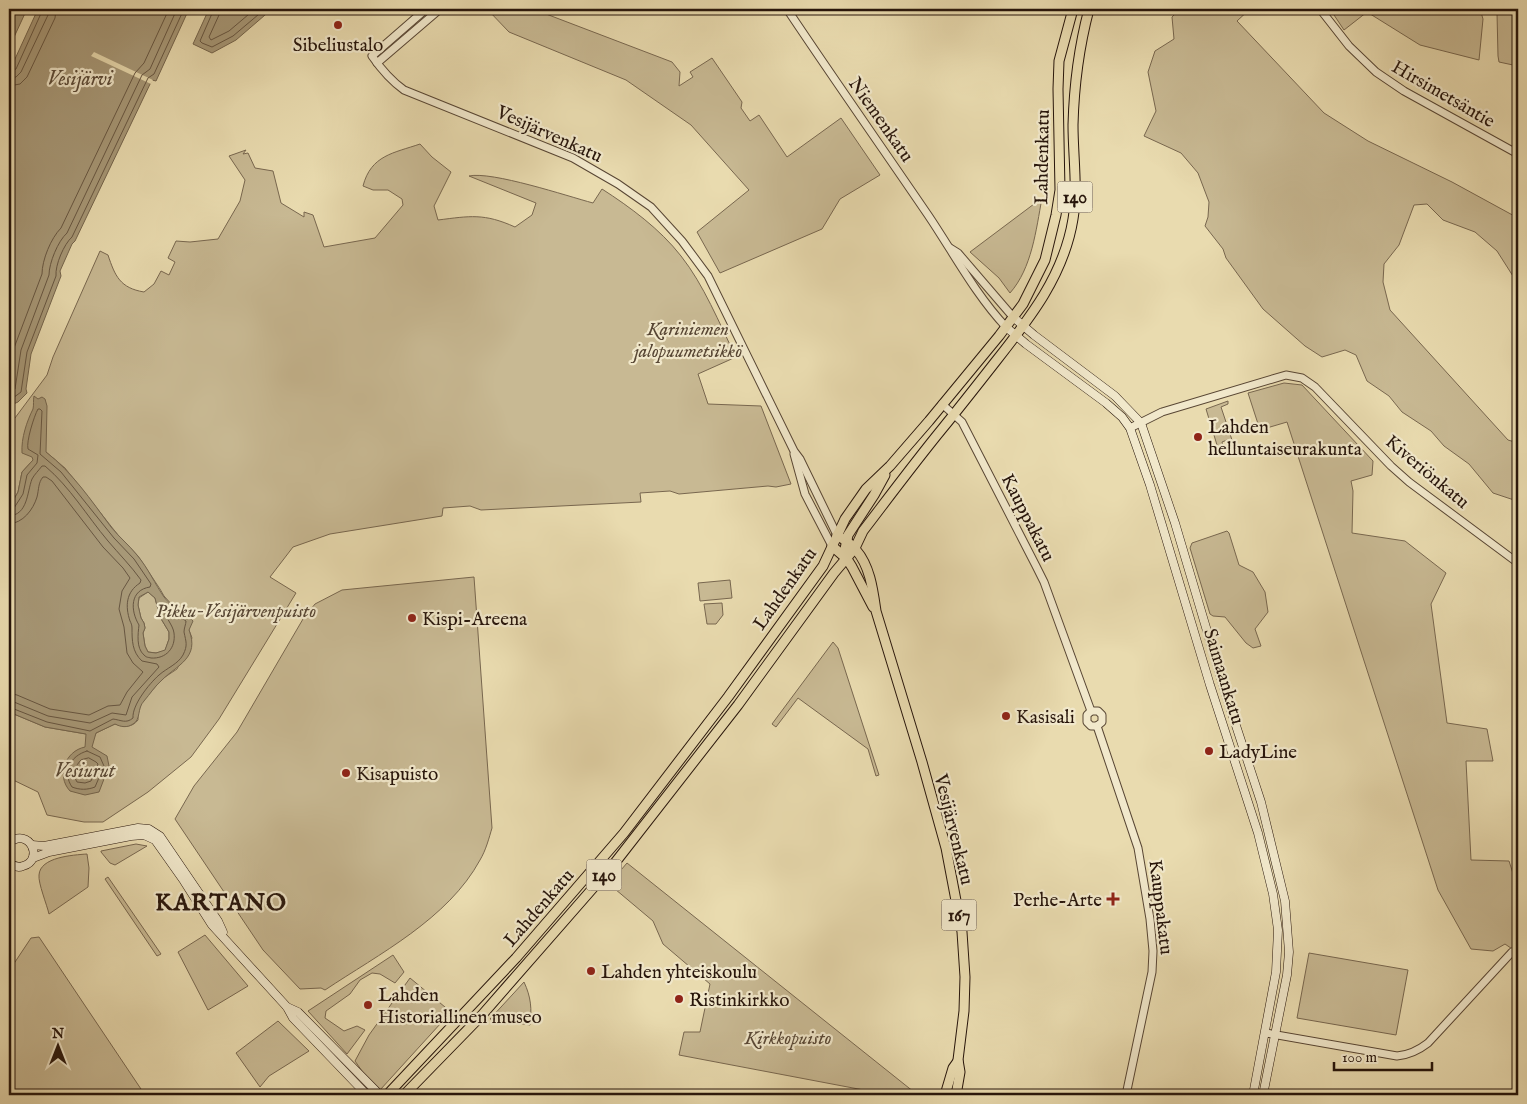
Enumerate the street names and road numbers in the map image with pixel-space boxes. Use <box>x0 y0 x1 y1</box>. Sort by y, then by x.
street label: Hirsimetsäntie <box>1387 56 1499 134</box>
street label: Niemenkatu <box>842 73 918 167</box>
street label: Vesijärvenkatu <box>492 100 606 169</box>
street label: Lahdenkatu <box>1030 109 1056 205</box>
road number: 140 <box>1058 182 1092 212</box>
street label: Kiveriönkatu <box>1380 430 1474 515</box>
street label: Kauppakatu <box>995 470 1060 566</box>
street label: Lahdenkatu <box>748 543 823 635</box>
street label: Saimaankatu <box>1197 626 1249 728</box>
street label: Vesijärvenkatu <box>927 771 978 888</box>
street label: Kauppakatu <box>1142 858 1178 956</box>
road number: 140 <box>586 860 622 890</box>
street label: Lahdenkatu <box>499 864 580 952</box>
road number: 167 <box>942 900 976 930</box>

